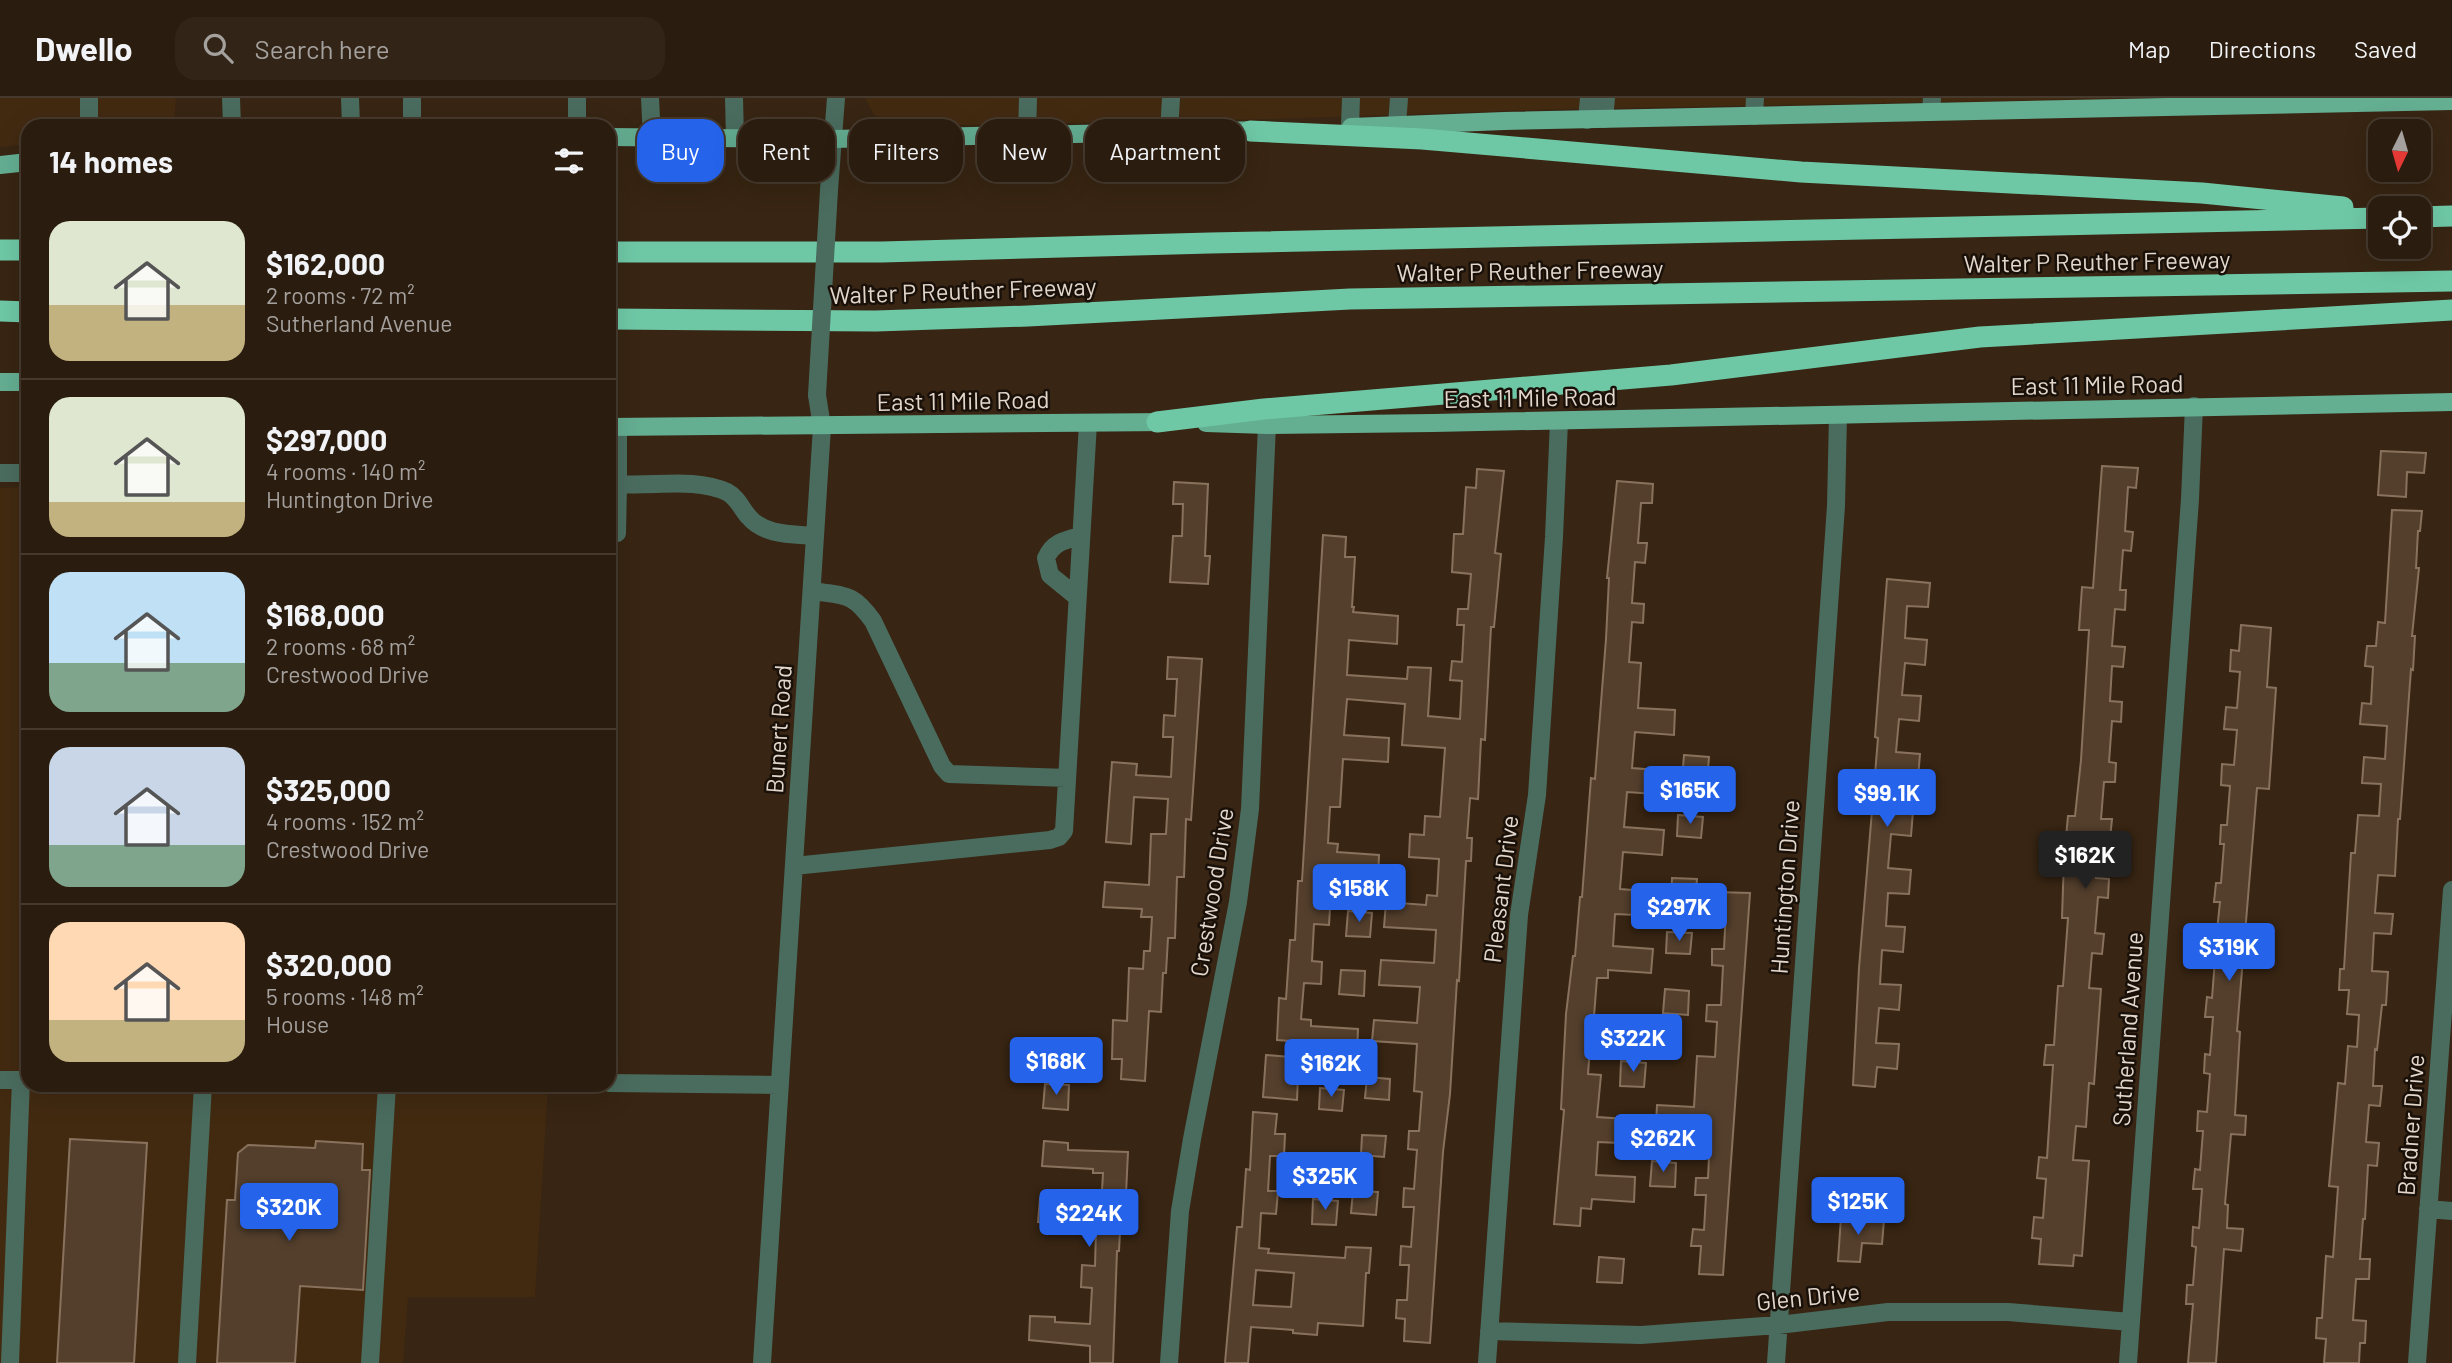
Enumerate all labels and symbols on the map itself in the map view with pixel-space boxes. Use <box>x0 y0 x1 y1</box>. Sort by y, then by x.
north arrow <box>2368 119 2431 182</box>
street label: Walter P Reuther Freeway <box>1963 244 2231 278</box>
street label: Walter P Reuther Freeway <box>1396 253 1664 287</box>
street label: Walter P Reuther Freeway <box>829 271 1097 309</box>
street label: East 11 Mile Road <box>2010 368 2184 400</box>
street label: East 11 Mile Road <box>1443 381 1617 413</box>
street label: East 11 Mile Road <box>876 384 1050 416</box>
street label: Bunert Road <box>759 664 797 794</box>
pin: $165K <box>1641 766 1739 826</box>
pin: $99.1K <box>1830 770 1944 829</box>
street label: Huntington Drive <box>1763 799 1805 975</box>
street label: Crestwood Drive <box>1183 806 1239 978</box>
street label: Pleasant Drive <box>1477 814 1523 964</box>
pin: $162K <box>2036 832 2134 891</box>
pin: $158K <box>1310 864 1408 924</box>
pin: $297K <box>1630 884 1728 943</box>
pin: $319K <box>2180 924 2278 983</box>
street label: Sutherland Avenue <box>2106 931 2148 1127</box>
pin: $322K <box>1584 1014 1682 1074</box>
pin: $168K <box>1007 1038 1105 1097</box>
pin: $162K <box>1282 1040 1380 1099</box>
street label: Bradner Drive <box>2391 1053 2429 1197</box>
pin: $262K <box>1614 1114 1712 1174</box>
pin: $325K <box>1276 1152 1374 1212</box>
pin: $125K <box>1809 1178 1907 1237</box>
pin: $320K <box>240 1184 338 1243</box>
pin: $224K <box>1040 1190 1138 1249</box>
street label: Glen Drive <box>1755 1276 1861 1316</box>

